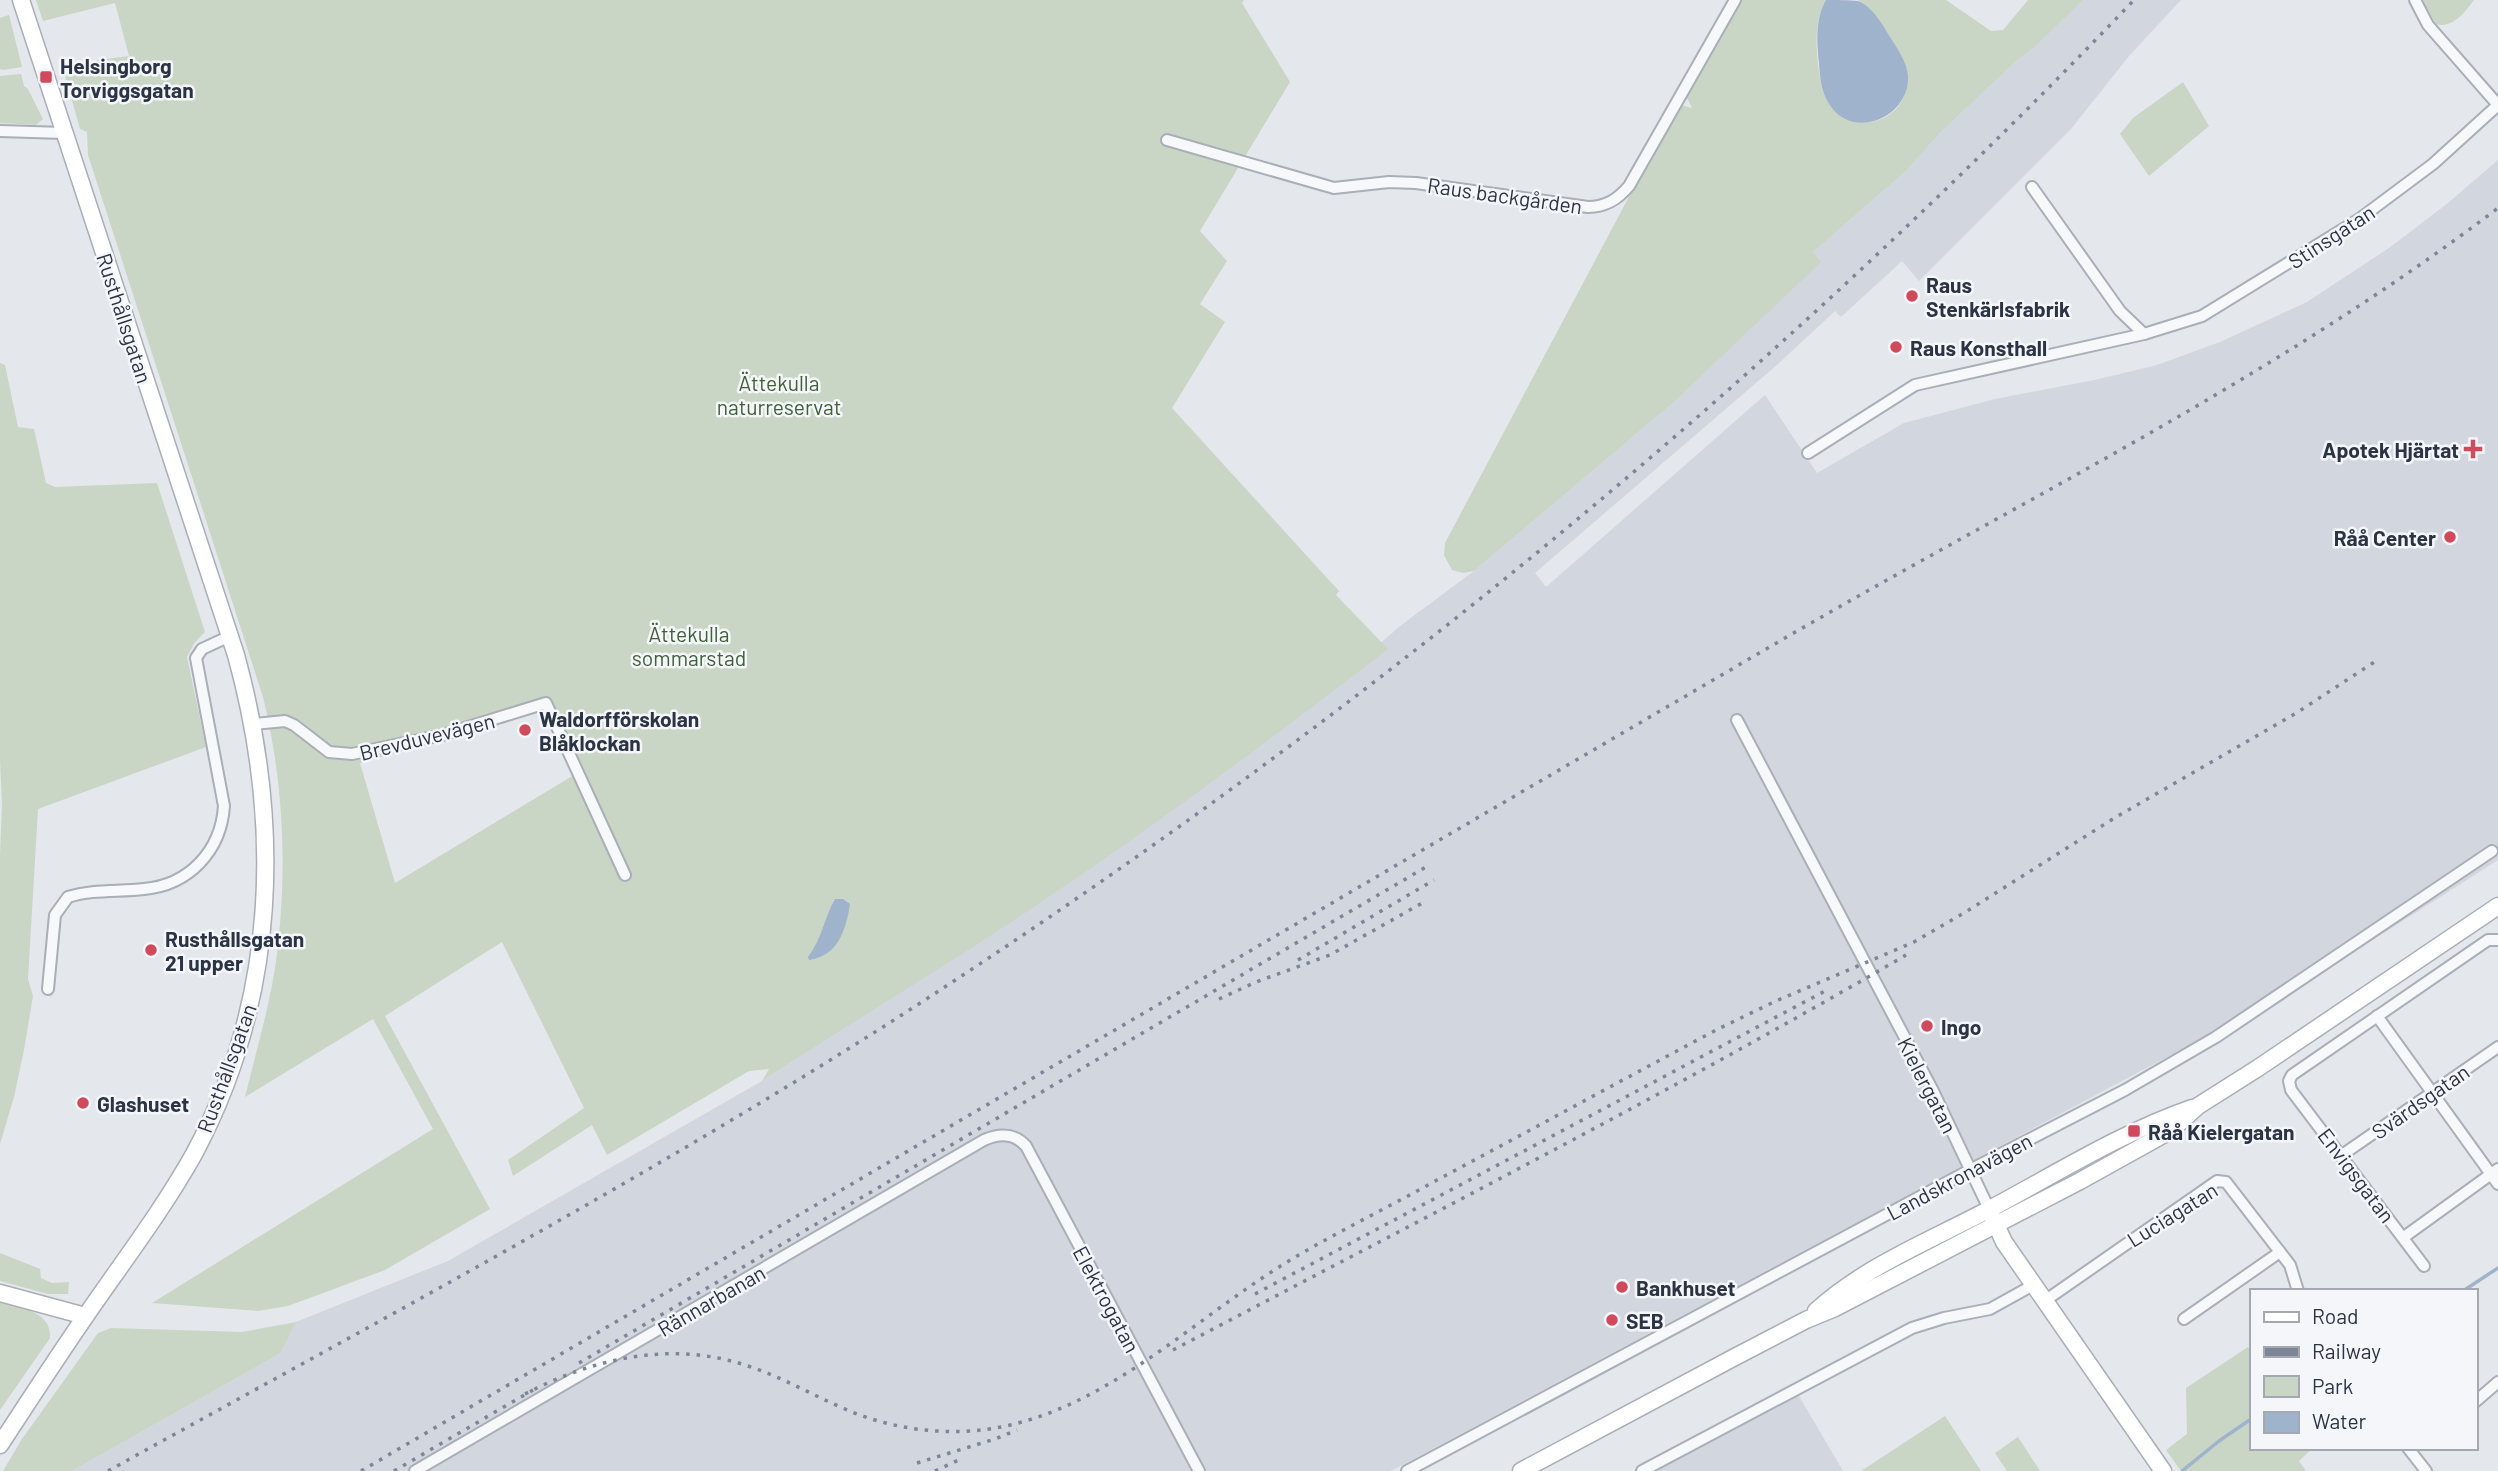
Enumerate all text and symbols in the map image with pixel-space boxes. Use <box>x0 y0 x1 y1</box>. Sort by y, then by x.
place label: Helsingborg Torviggsgatan <box>60 53 194 102</box>
marker: Helsingborg Torviggsgatan <box>38 69 54 85</box>
street label: Raus backgården <box>1426 172 1584 218</box>
street label: Stinsgatan <box>2283 199 2379 273</box>
street label: Rusthållsgatan <box>92 250 158 386</box>
place label: Raus Stenkärlsfabrik <box>1926 272 2070 321</box>
marker: Raus Stenkärlsfabrik <box>1904 288 1920 304</box>
place label: Raus Konsthall <box>1910 335 2047 360</box>
marker: Raus Konsthall <box>1888 339 1904 355</box>
park label: Ättekulla naturreservat <box>717 370 841 419</box>
place label: Apotek Hjärtat <box>2322 437 2459 462</box>
marker: Apotek Hjärtat <box>2465 441 2481 457</box>
place label: Råå Center <box>2334 525 2436 550</box>
marker: Råå Center <box>2442 529 2458 545</box>
park label: Ättekulla sommarstad <box>632 621 746 670</box>
place label: Waldorfförskolan Blåklockan <box>539 706 699 755</box>
street label: Brevduvevägen <box>357 707 497 765</box>
marker: Waldorfförskolan Blåklockan <box>517 722 533 738</box>
place label: Rusthållsgatan 21 upper <box>165 926 304 975</box>
marker: Rusthållsgatan 21 upper <box>143 942 159 958</box>
street label: Rusthållsgatan <box>191 1000 261 1136</box>
place label: Ingo <box>1941 1014 1981 1039</box>
marker: Ingo <box>1919 1018 1935 1034</box>
street label: Kielergatan <box>1893 1033 1963 1137</box>
street label: Svärdsgatan <box>2366 1058 2474 1144</box>
place label: Glashuset <box>97 1091 189 1116</box>
marker: Glashuset <box>75 1095 91 1111</box>
place label: Råå Kielergatan <box>2148 1119 2294 1144</box>
marker: Råå Kielergatan <box>2126 1123 2142 1139</box>
street label: Envigsgatan <box>2313 1123 2401 1227</box>
street label: Landskronavägen <box>1882 1127 2036 1225</box>
street label: Luciagatan <box>2122 1176 2222 1252</box>
street label: Elektrogatan <box>1068 1241 1146 1357</box>
street label: Rännarbanan <box>653 1259 769 1341</box>
place label: Bankhuset <box>1636 1275 1735 1300</box>
marker: Bankhuset <box>1614 1279 1630 1295</box>
legend <box>2250 1289 2477 1450</box>
text: Road <box>2312 1303 2358 1328</box>
place label: SEB <box>1626 1308 1664 1333</box>
marker: SEB <box>1604 1312 1620 1328</box>
text: Railway <box>2312 1338 2381 1363</box>
text: Park <box>2312 1373 2353 1398</box>
text: Water <box>2312 1408 2367 1433</box>

